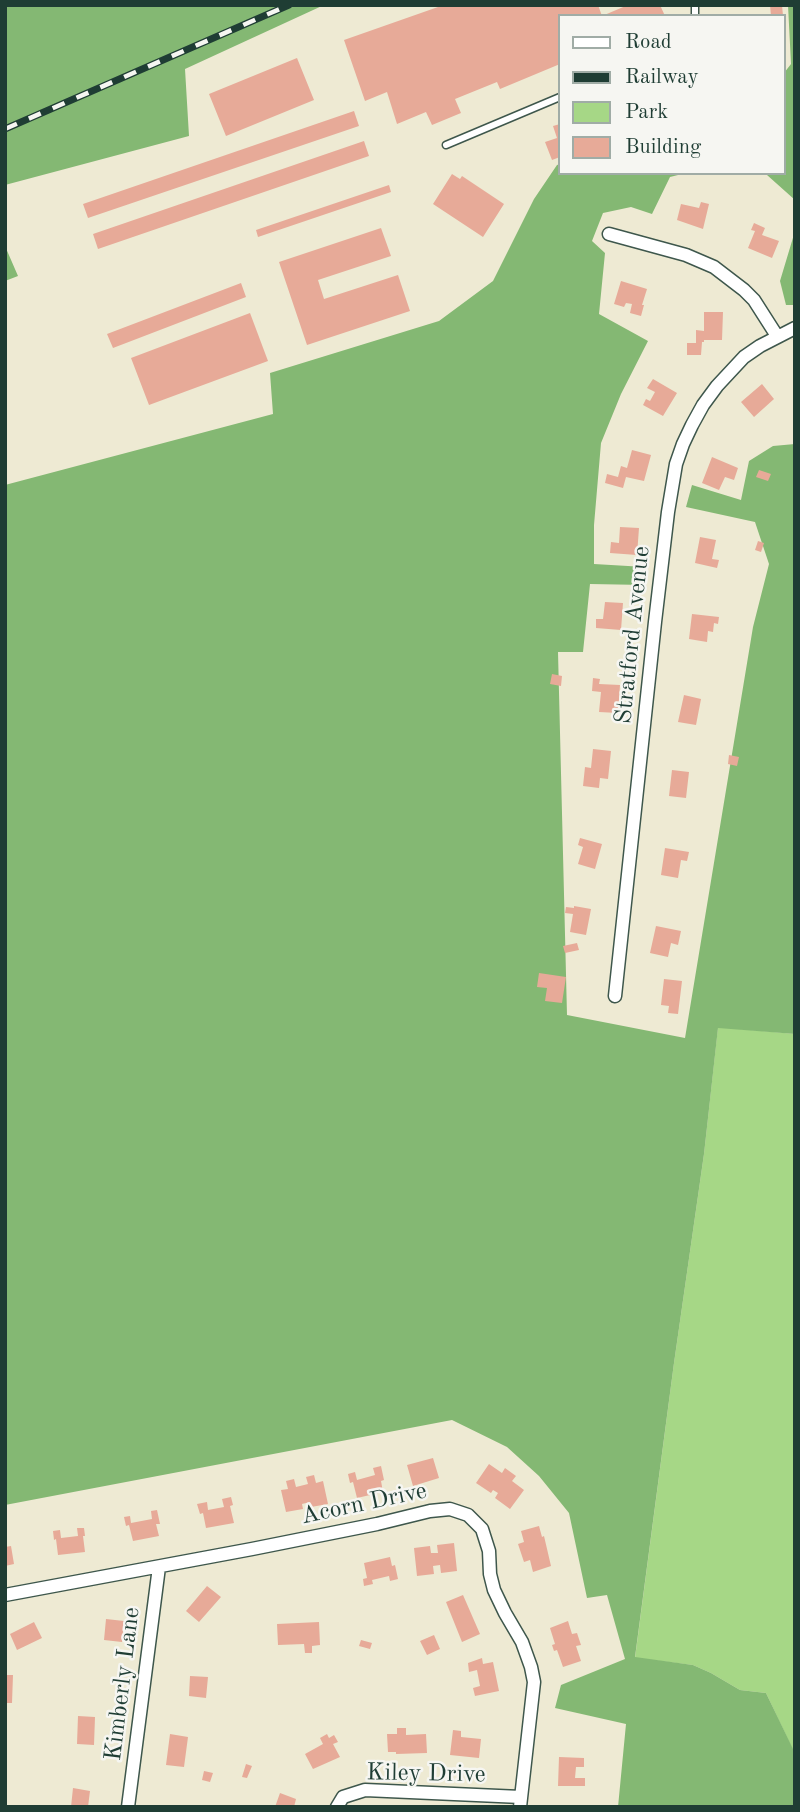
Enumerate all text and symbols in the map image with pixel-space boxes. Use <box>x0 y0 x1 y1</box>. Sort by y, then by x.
legend <box>558 14 786 175</box>
text: Road <box>625 32 672 53</box>
text: Railway <box>625 67 699 88</box>
text: Park <box>625 102 668 123</box>
text: Building <box>625 137 701 158</box>
street label: Stratford Avenue <box>609 545 657 725</box>
street label: Acorn Drive <box>298 1477 430 1531</box>
street label: Kimberly Lane <box>99 1605 147 1763</box>
street label: Kiley Drive <box>366 1759 486 1789</box>

